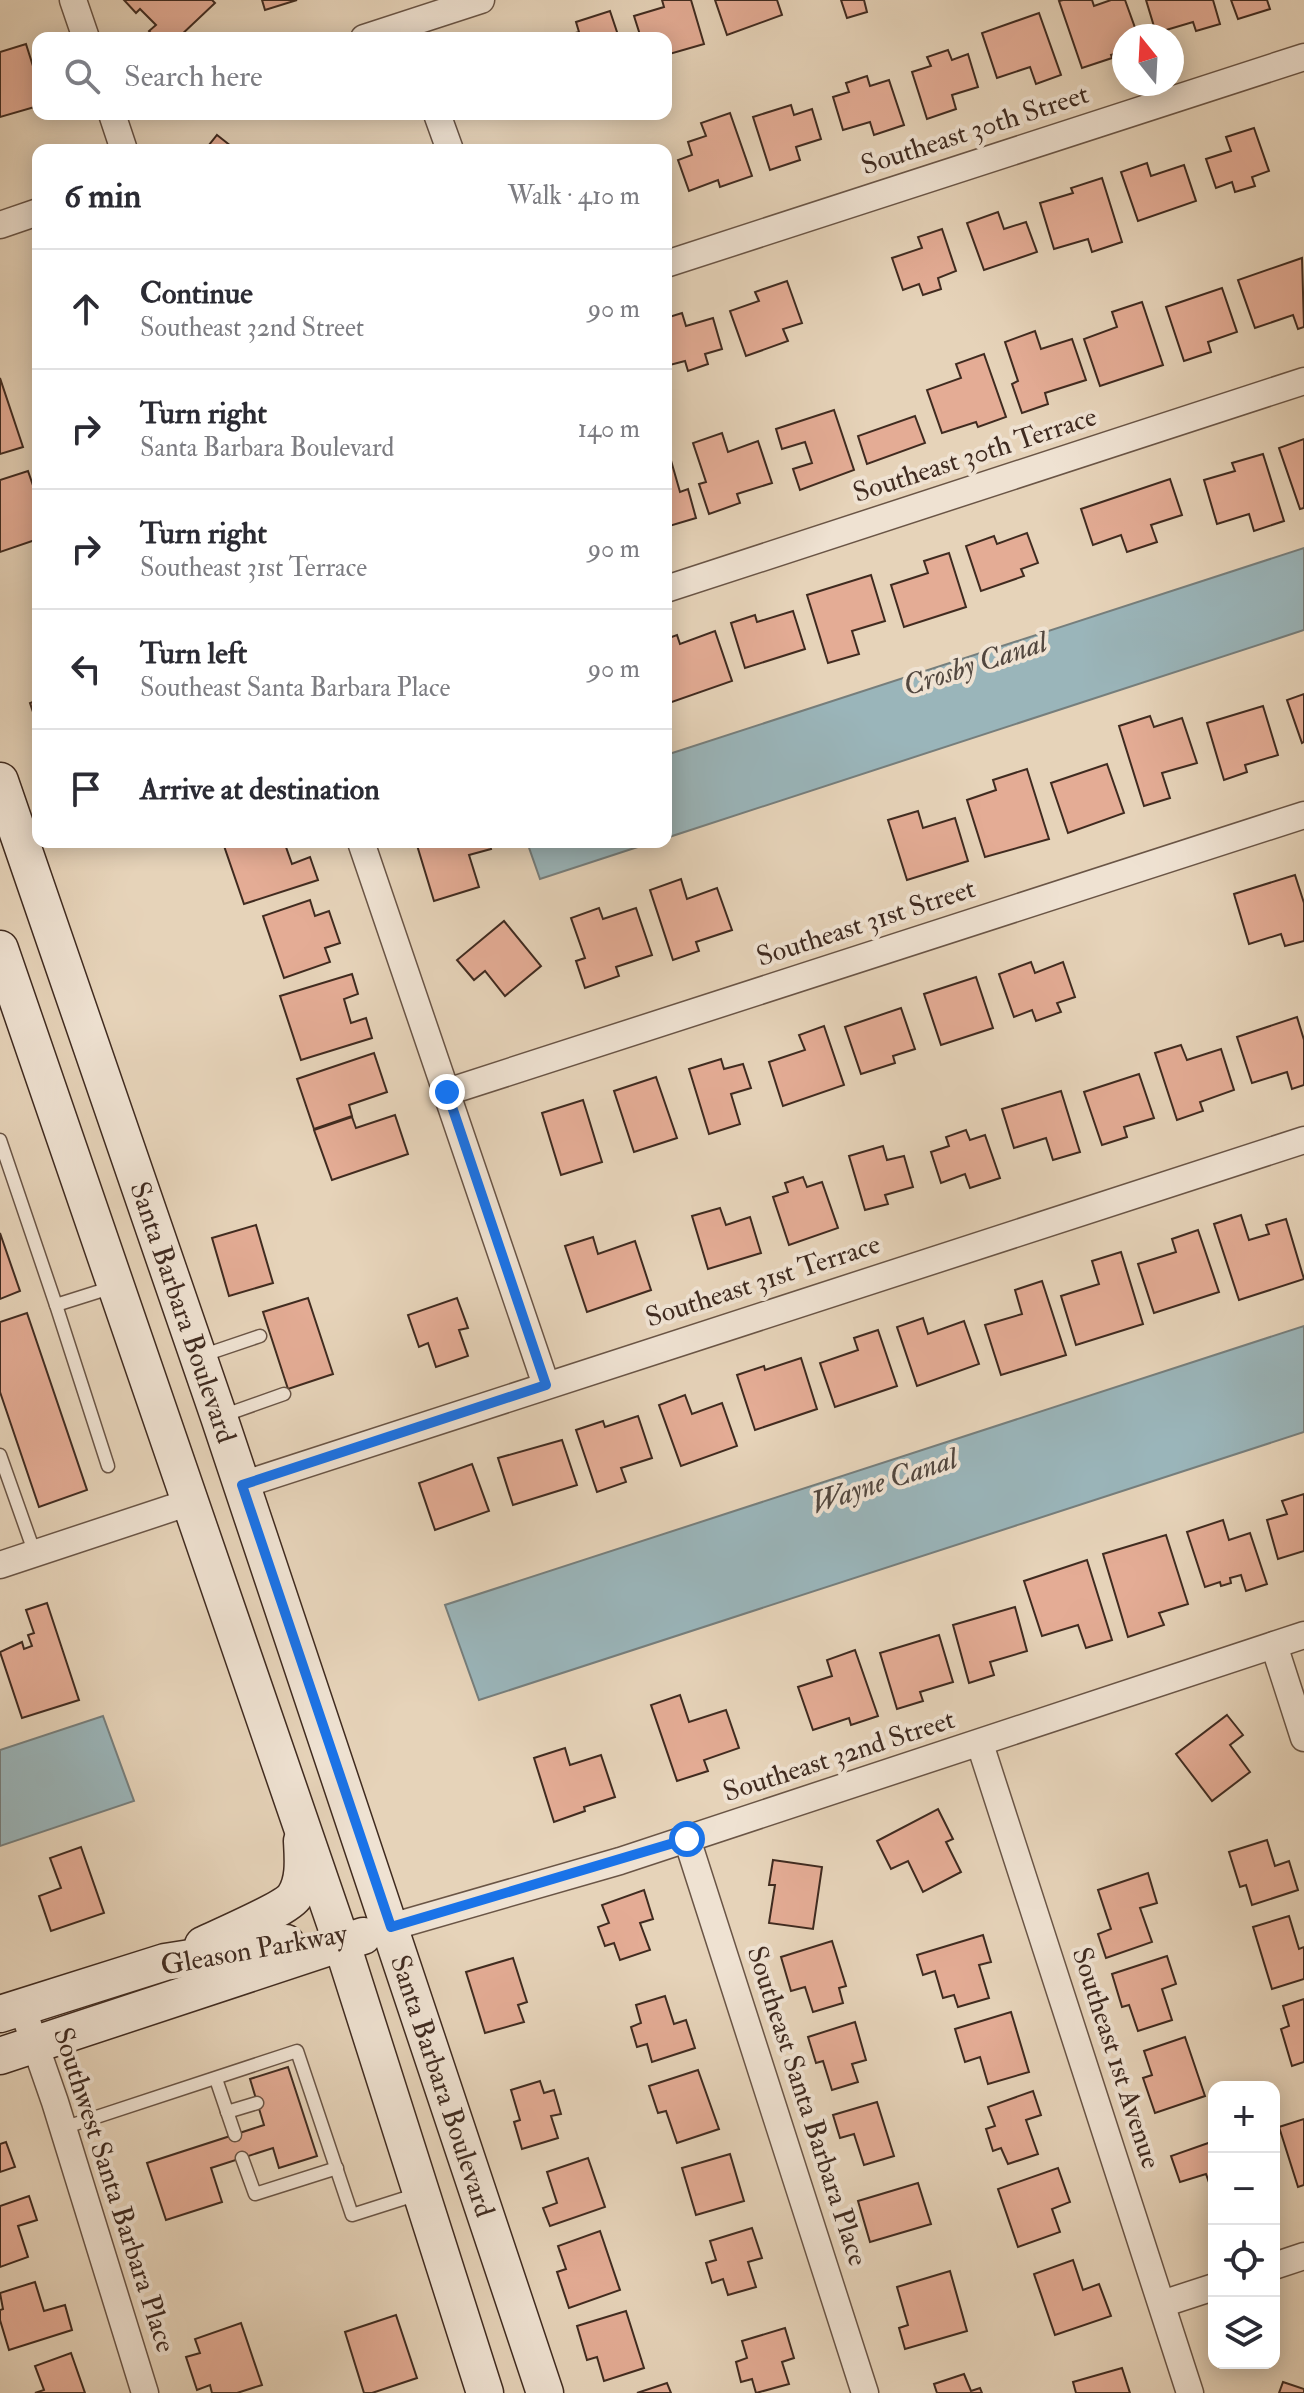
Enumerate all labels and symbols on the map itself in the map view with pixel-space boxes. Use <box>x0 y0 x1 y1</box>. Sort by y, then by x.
north arrow <box>1112 24 1184 96</box>
street label: Southeast 30th Street <box>857 77 1093 183</box>
street label: Southeast 30th Terrace <box>849 399 1101 511</box>
water label: Crosby Canal <box>898 622 1054 705</box>
street label: Southeast 31st Street <box>752 871 980 975</box>
route end <box>429 1074 465 1110</box>
street label: Santa Barbara Boulevard <box>122 1177 244 1448</box>
street label: Southeast 31st Terrace <box>641 1226 885 1335</box>
water label: Wayne Canal <box>806 1439 965 1522</box>
street label: Southeast 32nd Street <box>719 1702 959 1810</box>
route start <box>669 1821 705 1857</box>
street label: Gleason Parkway <box>158 1916 351 1984</box>
street label: Southeast Santa Barbara Place <box>739 1942 875 2271</box>
street label: Southeast 1st Avenue <box>1064 1943 1168 2173</box>
street label: Santa Barbara Boulevard <box>382 1951 503 2222</box>
street label: Southwest Santa Barbara Place <box>45 2023 183 2357</box>

